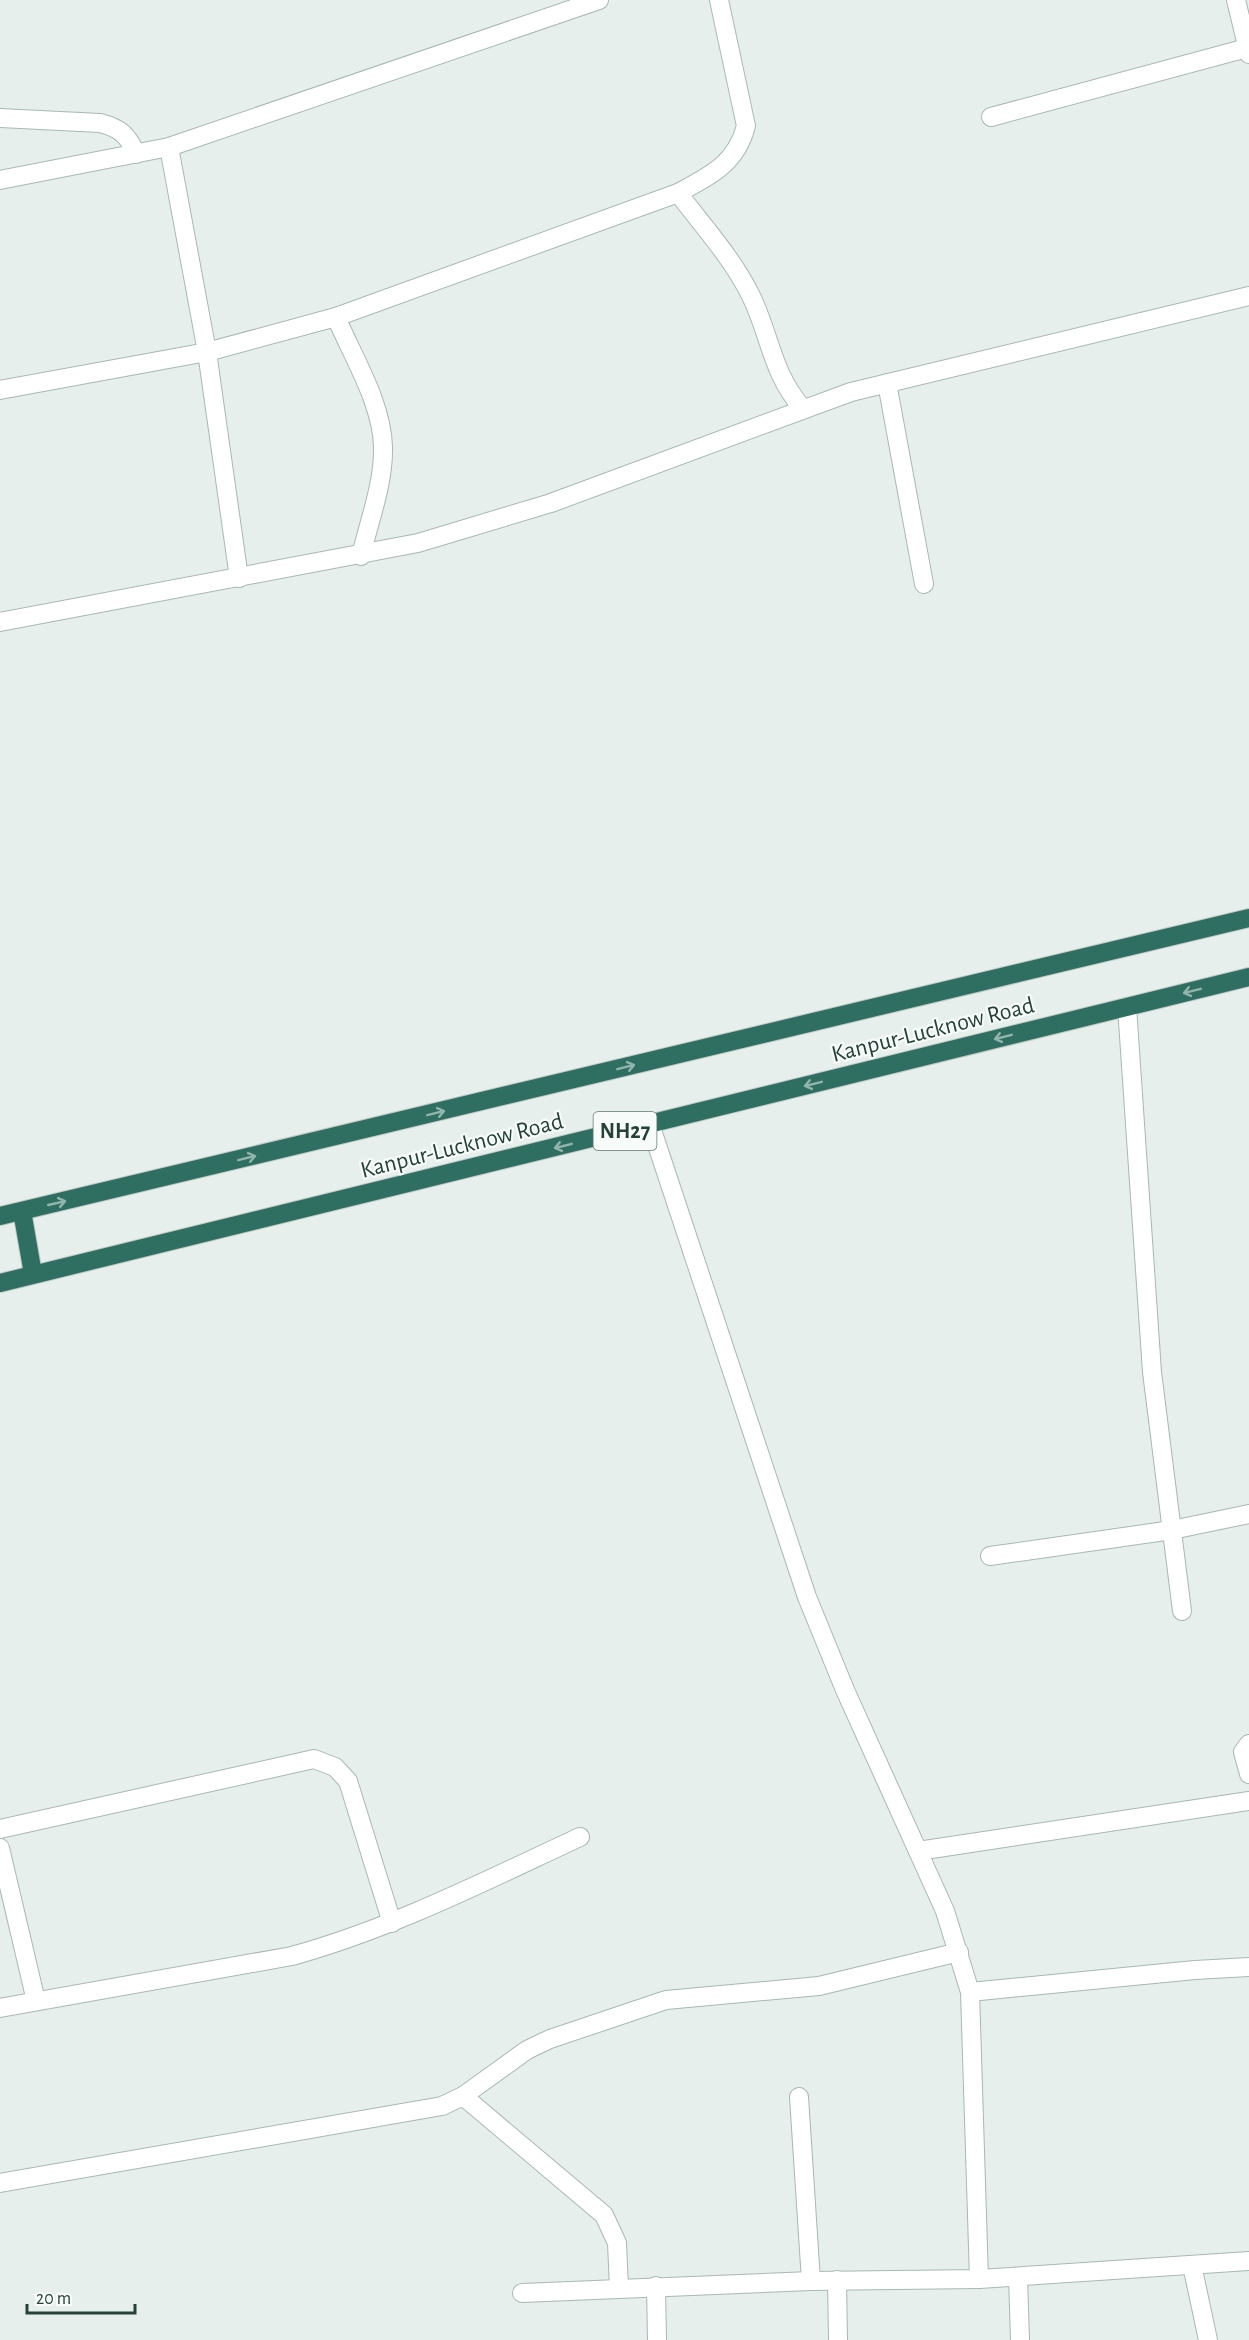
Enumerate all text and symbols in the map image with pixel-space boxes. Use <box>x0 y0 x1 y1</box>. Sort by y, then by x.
one-way arrow <box>1183 985 1202 997</box>
street label: Kanpur-Lucknow Road <box>829 993 1037 1067</box>
one-way arrow <box>994 1032 1013 1044</box>
one-way arrow <box>616 1060 635 1072</box>
one-way arrow <box>804 1079 823 1090</box>
one-way arrow <box>427 1106 446 1118</box>
street label: Kanpur-Lucknow Road <box>358 1109 566 1183</box>
road number: NH27 <box>594 1112 656 1150</box>
one-way arrow <box>554 1140 573 1152</box>
one-way arrow <box>237 1152 256 1164</box>
one-way arrow <box>47 1197 66 1209</box>
scale bar <box>27 2277 135 2315</box>
text: 20 m <box>36 2290 71 2308</box>

